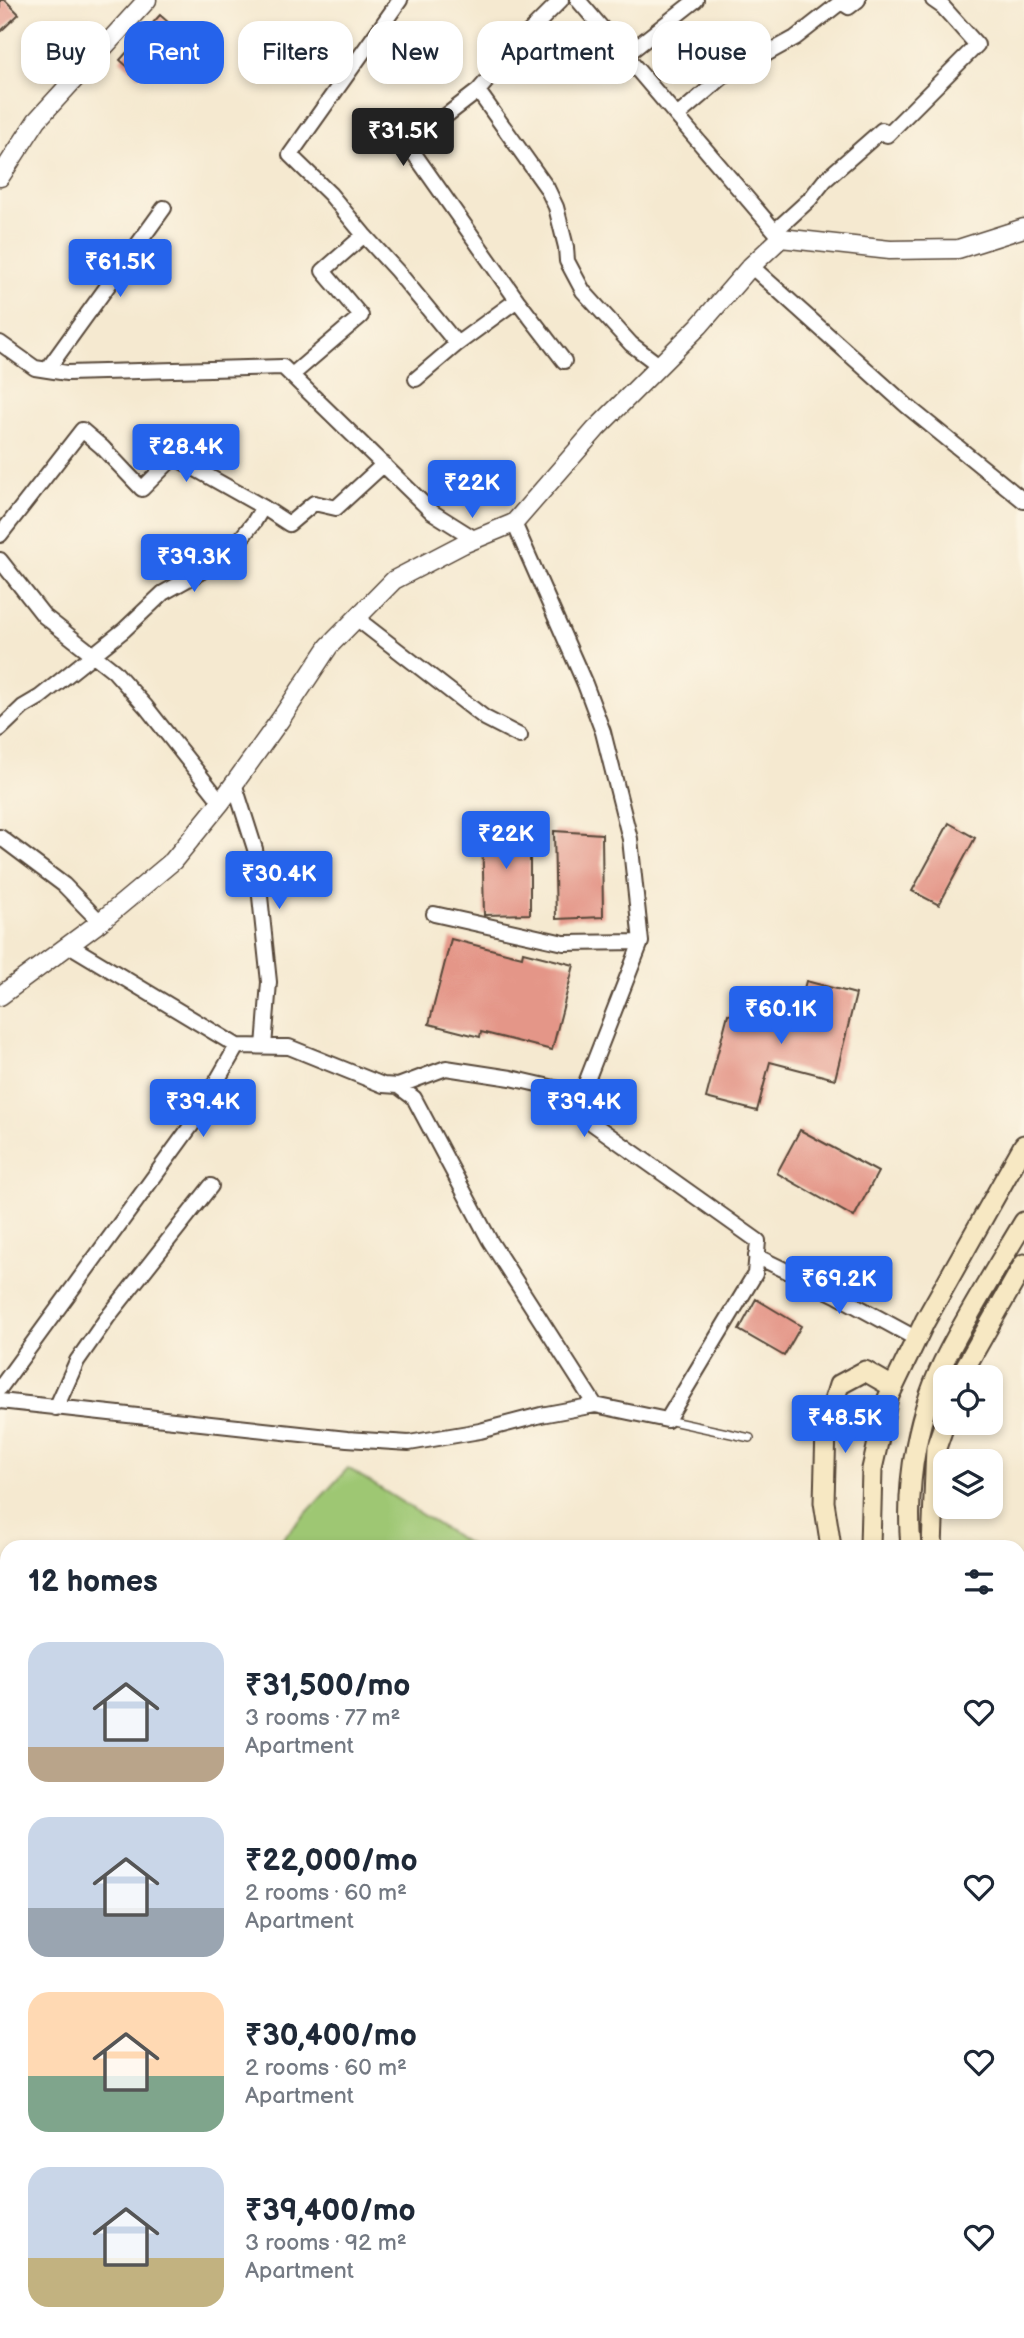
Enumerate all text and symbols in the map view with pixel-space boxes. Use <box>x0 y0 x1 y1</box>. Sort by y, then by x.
chip: Buy <box>21 21 110 84</box>
chip: Rent <box>124 21 224 84</box>
chip: Filters <box>238 21 353 84</box>
chip: New <box>367 21 463 84</box>
chip: Apartment <box>477 21 638 84</box>
chip: House <box>652 21 771 84</box>
pin: ₹31.5K <box>346 108 460 168</box>
text: ₹31.5K <box>368 117 438 145</box>
pin: ₹61.5K <box>63 240 177 299</box>
text: ₹61.5K <box>85 248 155 276</box>
pin: ₹28.4K <box>129 424 243 484</box>
text: ₹28.4K <box>148 433 224 461</box>
pin: ₹22K <box>431 461 513 520</box>
text: ₹22K <box>444 469 500 497</box>
pin: ₹39.3K <box>137 534 251 594</box>
text: ₹39.3K <box>157 543 231 571</box>
pin: ₹22K <box>465 812 547 871</box>
text: ₹22K <box>478 820 534 848</box>
pin: ₹30.4K <box>222 852 336 911</box>
text: ₹30.4K <box>241 860 317 888</box>
pin: ₹60.1K <box>724 986 838 1046</box>
text: ₹60.1K <box>745 995 817 1023</box>
pin: ₹39.4K <box>146 1080 260 1139</box>
pin: ₹39.4K <box>527 1080 641 1139</box>
text: ₹39.4K <box>166 1088 240 1116</box>
text: ₹39.4K <box>547 1088 621 1116</box>
pin: ₹69.2K <box>782 1256 896 1316</box>
text: ₹69.2K <box>801 1265 877 1293</box>
map controls <box>933 1365 1003 1519</box>
button: locate <box>933 1365 1003 1435</box>
pin: ₹48.5K <box>788 1396 902 1455</box>
text: ₹48.5K <box>808 1404 882 1432</box>
button: layers <box>933 1449 1003 1519</box>
icon: filters <box>960 1563 998 1601</box>
text: 12 homes <box>28 1564 158 1600</box>
text: ₹31,500/mo <box>245 1668 410 1704</box>
icon: home <box>84 1670 168 1754</box>
icon: heart <box>960 1693 998 1731</box>
text: 3 rooms · 77 m² <box>245 1704 401 1732</box>
text: Apartment <box>245 1732 354 1760</box>
text: ₹22,000/mo <box>245 1843 418 1879</box>
icon: home <box>84 1845 168 1929</box>
icon: heart <box>960 1868 998 1906</box>
text: 2 rooms · 60 m² <box>245 1879 407 1907</box>
text: Apartment <box>245 1907 354 1935</box>
text: ₹30,400/mo <box>245 2018 417 2054</box>
icon: home <box>84 2020 168 2104</box>
icon: heart <box>960 2043 998 2081</box>
text: 2 rooms · 60 m² <box>245 2054 407 2082</box>
text: Apartment <box>245 2082 354 2110</box>
text: ₹39,400/mo <box>245 2193 416 2229</box>
icon: home <box>84 2195 168 2279</box>
icon: heart <box>960 2218 998 2256</box>
text: 3 rooms · 92 m² <box>245 2229 407 2257</box>
text: Apartment <box>245 2257 354 2285</box>

